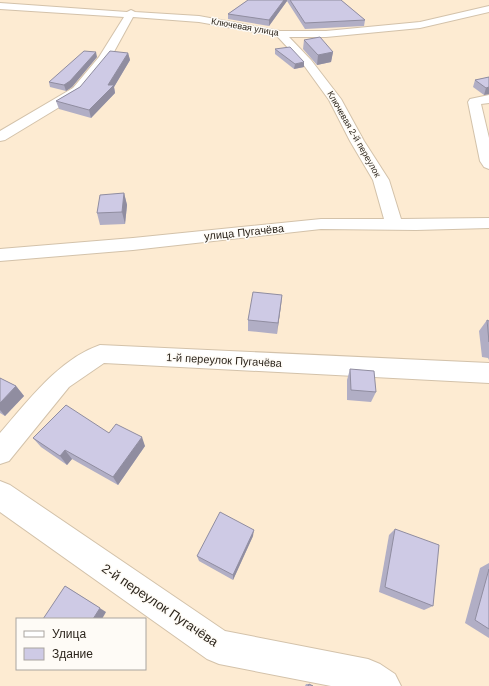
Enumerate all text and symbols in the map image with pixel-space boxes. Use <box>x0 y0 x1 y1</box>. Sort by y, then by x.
street label: Ключевая улица <box>210 16 280 38</box>
street label: Ключевая 2-й переулок <box>325 89 383 179</box>
street label: улица Пугачёва <box>204 222 285 242</box>
street label: 1-й переулок Пугачёва <box>166 351 283 369</box>
street label: 2-й переулок Пугачёва <box>99 561 222 650</box>
legend <box>16 618 146 670</box>
text: Улица <box>52 627 86 641</box>
text: Здание <box>52 647 93 661</box>

